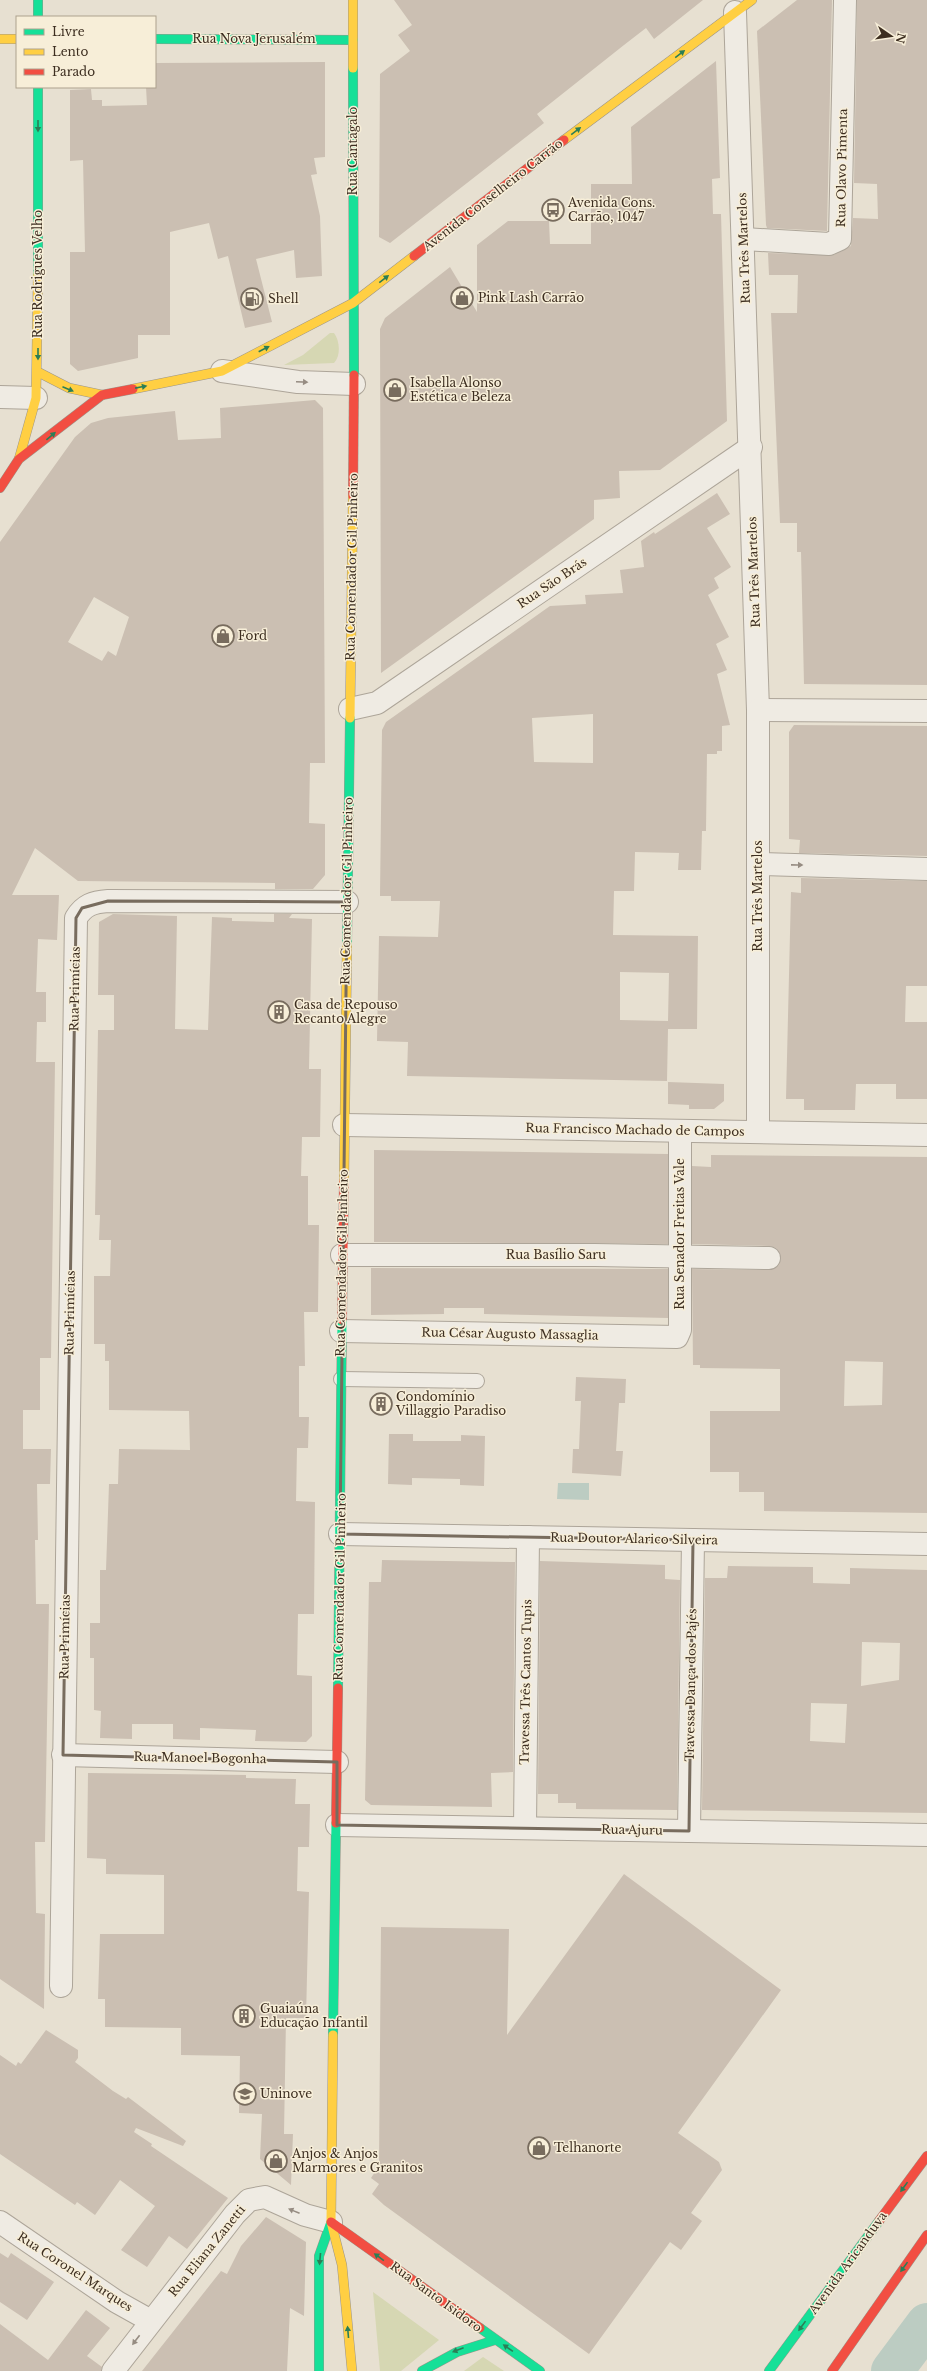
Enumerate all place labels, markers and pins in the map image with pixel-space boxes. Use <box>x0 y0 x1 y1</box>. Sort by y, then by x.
place label: Avenida Cons. Carrão, 1047 <box>567 195 655 224</box>
bus stop icon: Avenida Cons. Carrão, 1047 <box>540 197 566 223</box>
shop icon: Pink Lash Carrão <box>449 285 475 311</box>
fuel station icon: Shell <box>239 286 265 312</box>
place label: Pink Lash Carrão <box>478 290 584 305</box>
place label: Shell <box>268 291 299 306</box>
place label: Isabella Alonso Estética e Beleza <box>410 375 511 404</box>
shop icon: Isabella Alonso Estética e Beleza <box>382 377 408 403</box>
shop icon: Ford <box>210 623 236 649</box>
place label: Ford <box>238 628 267 643</box>
place label: Casa de Repouso Recanto Alegre <box>294 997 398 1026</box>
building icon: Casa de Repouso Recanto Alegre <box>266 999 292 1025</box>
place label: Condomínio Villaggio Paradiso <box>395 1389 506 1418</box>
building icon: Condomínio Villaggio Paradiso <box>368 1391 394 1417</box>
place label: Guaiaúna Educação Infantil <box>260 2001 368 2030</box>
building icon: Guaiaúna Educação Infantil <box>231 2003 257 2029</box>
school or university icon: Uninove <box>232 2081 258 2107</box>
place label: Uninove <box>260 2086 312 2101</box>
shop icon: Telhanorte <box>526 2135 552 2161</box>
place label: Telhanorte <box>554 2140 621 2155</box>
place label: Anjos & Anjos Marmores e Granitos <box>291 2146 423 2175</box>
shop icon: Anjos & Anjos Marmores e Granitos <box>263 2148 289 2174</box>

